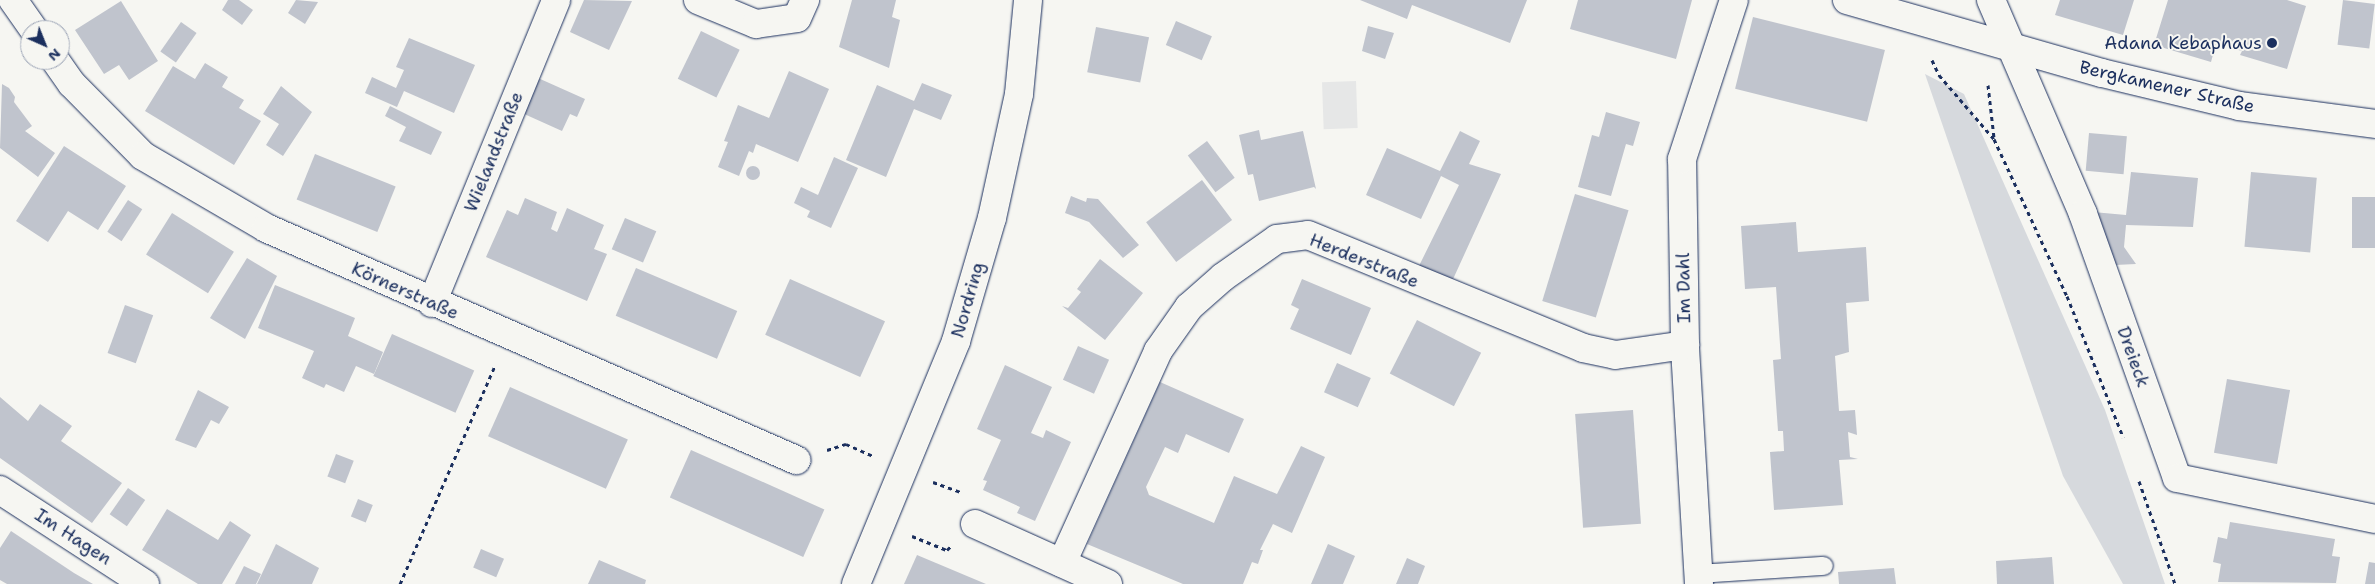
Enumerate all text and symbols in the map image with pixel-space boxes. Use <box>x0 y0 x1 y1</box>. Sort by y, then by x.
north arrow <box>20 20 70 70</box>
place label: Adana Kebaphaus <box>2104 32 2262 54</box>
marker: Adana Kebaphaus <box>2266 37 2278 49</box>
text: N <box>44 45 65 65</box>
street label: Bergkamener Straße <box>2077 56 2257 118</box>
street label: Wielandstraße <box>460 89 528 215</box>
street label: Herderstraße <box>1306 229 1422 293</box>
street label: Im Dahl <box>1673 253 1695 323</box>
street label: Körnerstraße <box>348 258 462 324</box>
street label: Nordring <box>947 260 989 340</box>
street label: Dreieck <box>2112 324 2154 390</box>
street label: Im Hagen <box>31 504 115 570</box>

